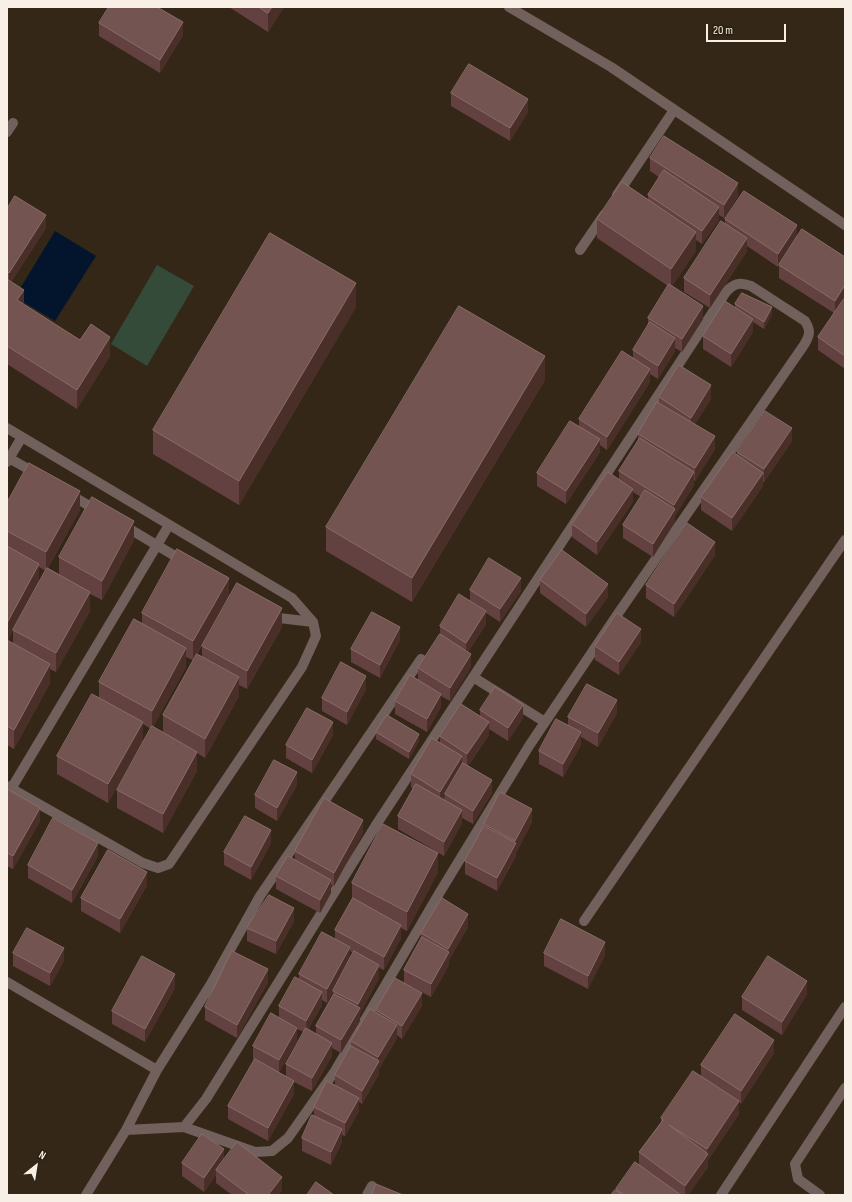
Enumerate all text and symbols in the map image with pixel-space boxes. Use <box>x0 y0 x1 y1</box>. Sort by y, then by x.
scale bar <box>708 16 788 42</box>
text: 20 m <box>713 23 733 38</box>
north arrow <box>16 1146 56 1186</box>
text: N <box>36 1148 48 1162</box>

